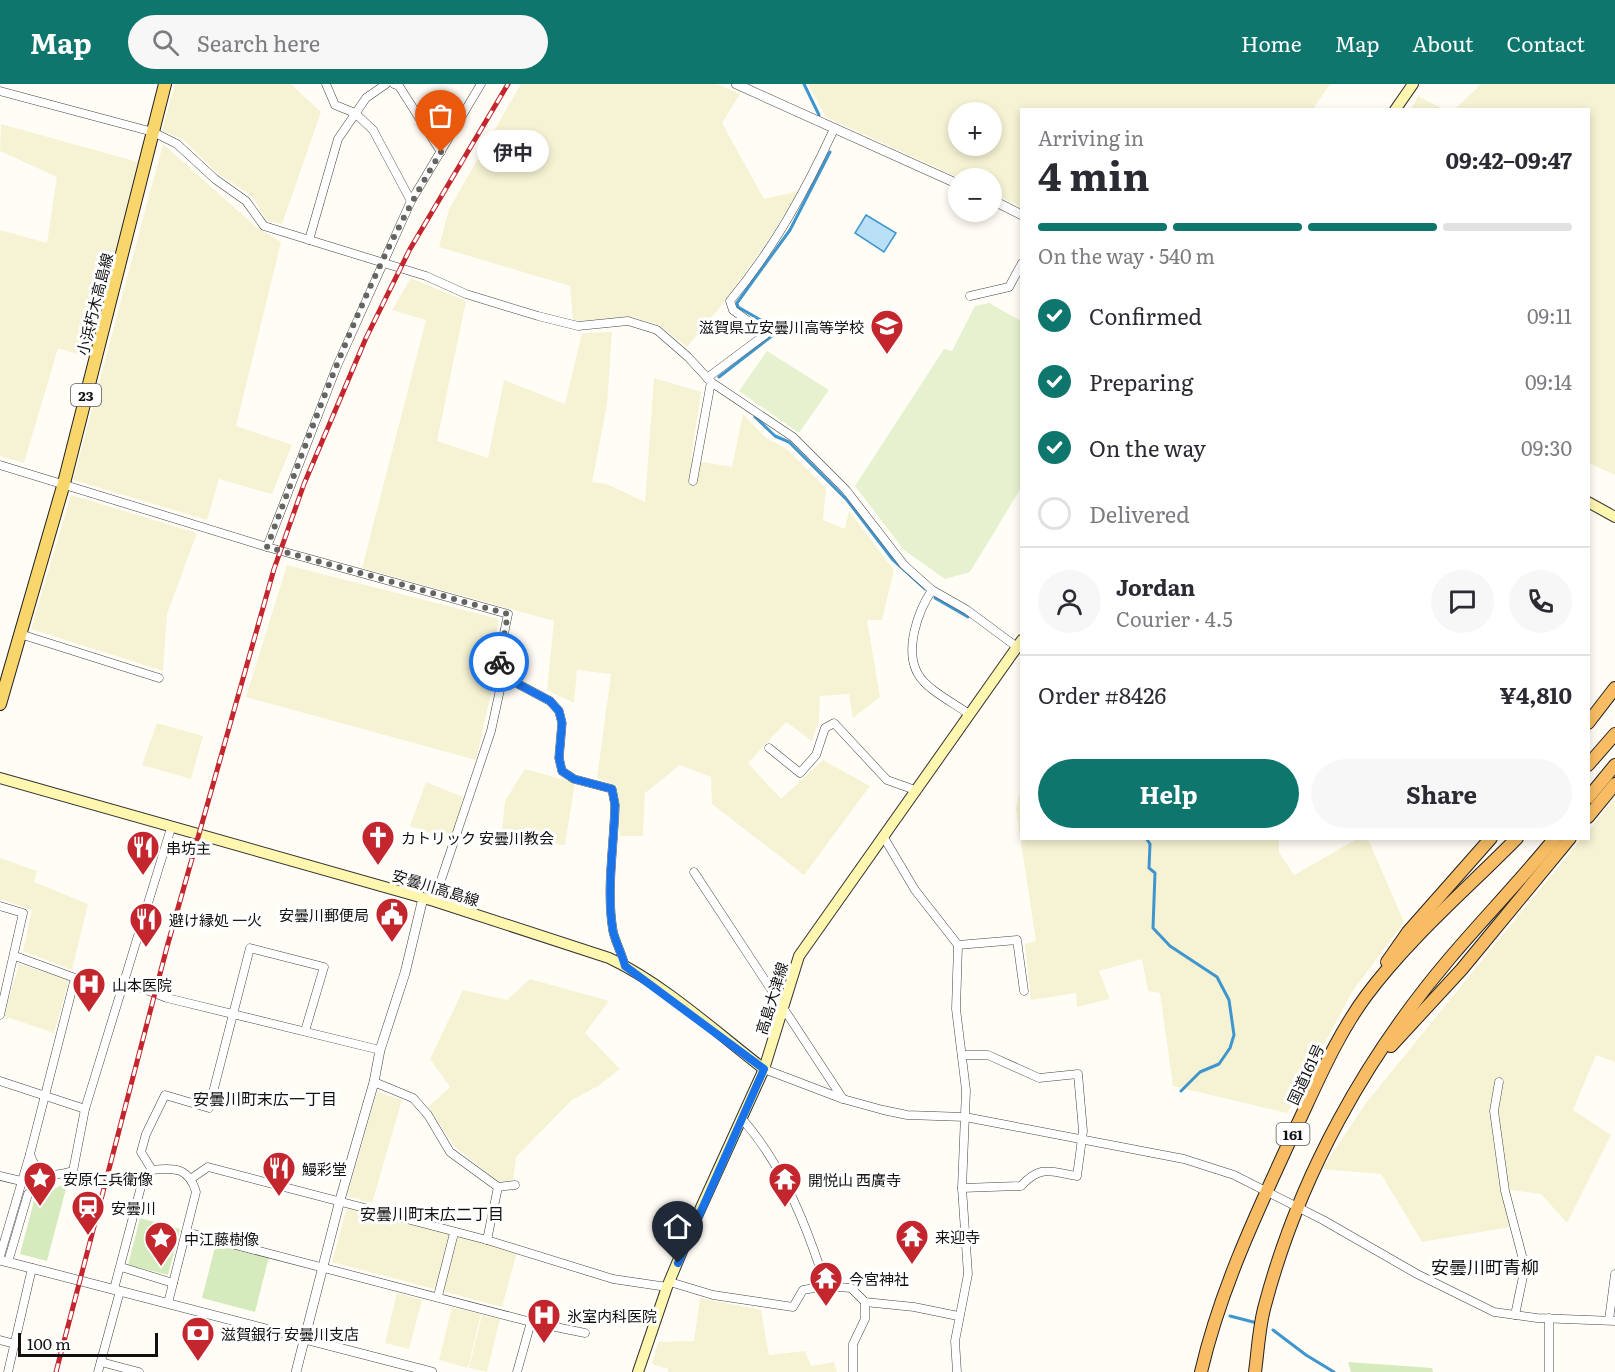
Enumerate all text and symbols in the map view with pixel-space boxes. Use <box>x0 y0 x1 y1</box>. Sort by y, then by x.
search box <box>128 15 548 69</box>
text: Map <box>30 21 92 63</box>
icon: search <box>149 26 182 59</box>
text: Search here <box>197 26 320 59</box>
text: Home <box>1241 27 1302 58</box>
text: Map <box>1335 27 1379 58</box>
text: About <box>1412 27 1474 58</box>
text: Contact <box>1507 27 1585 58</box>
pin <box>415 90 466 152</box>
icon: bag <box>424 99 457 132</box>
map controls <box>948 102 1002 222</box>
button: + <box>948 102 1002 156</box>
text: Arriving in <box>1038 122 1144 152</box>
callout: 伊中 <box>477 131 549 173</box>
text: 伊中 <box>493 136 533 166</box>
text: 09:42–09:47 <box>1445 143 1572 176</box>
text: 4 min <box>1038 145 1150 203</box>
button: − <box>948 168 1002 222</box>
text: On the way · 540 m <box>1038 240 1215 270</box>
street label: 小浜朽木高島線 <box>70 250 118 358</box>
icon: check <box>1038 299 1071 332</box>
text: Confirmed <box>1089 299 1202 332</box>
text: 09:11 <box>1527 300 1572 330</box>
school or university icon: 滋賀県立安曇川高等学校 <box>869 308 905 355</box>
place label: 滋賀県立安曇川高等学校 <box>699 315 864 338</box>
icon: check <box>1038 365 1071 398</box>
text: Preparing <box>1089 365 1193 398</box>
text: 09:14 <box>1525 366 1572 396</box>
road number: 23 <box>71 384 101 406</box>
icon: check <box>1038 431 1071 464</box>
text: On the way <box>1089 431 1206 464</box>
text: 09:30 <box>1521 432 1572 462</box>
text: Delivered <box>1089 497 1190 530</box>
button: person <box>1038 570 1101 633</box>
text: Jordan <box>1116 570 1195 603</box>
button: chat <box>1431 570 1494 633</box>
button: phone <box>1509 570 1572 633</box>
text: Courier · 4.5 <box>1116 603 1233 633</box>
courier <box>469 632 529 692</box>
icon: bike <box>483 646 516 679</box>
text: Order #8426 <box>1038 678 1166 711</box>
text: ¥4,810 <box>1500 678 1572 711</box>
button: Help <box>1038 759 1299 828</box>
button: Share <box>1311 759 1572 828</box>
church icon: カトリック 安曇川教会 <box>360 819 396 866</box>
place label: カトリック 安曇川教会 <box>401 826 554 849</box>
restaurant icon: 串坊主 <box>125 829 161 876</box>
place label: 串坊主 <box>166 836 211 859</box>
street label: 安曇川高島線 <box>390 863 482 911</box>
public building icon: 安曇川郵便局 <box>374 896 410 943</box>
restaurant icon: 避け縁処 一火 <box>128 901 164 948</box>
place label: 安曇川郵便局 <box>279 903 369 926</box>
place label: 避け縁処 一火 <box>169 908 262 931</box>
street label: 高島大津線 <box>749 959 793 1037</box>
hospital icon: 山本医院 <box>71 966 107 1013</box>
place label: 山本医院 <box>112 973 172 996</box>
street label: 国道161号 <box>1281 1040 1329 1108</box>
district label: 安曇川町末広一丁目 <box>193 1086 337 1110</box>
road number: 161 <box>1276 1123 1310 1145</box>
restaurant icon: 鰻彩堂 <box>261 1150 297 1197</box>
place label: 鰻彩堂 <box>302 1157 347 1180</box>
place icon: 安原仁兵衛像 <box>22 1160 58 1207</box>
temple icon: 開悦山 西廣寺 <box>767 1161 803 1208</box>
place label: 安原仁兵衛像 <box>63 1167 153 1190</box>
place label: 開悦山 西廣寺 <box>808 1168 901 1191</box>
station icon: 安曇川 <box>70 1189 106 1236</box>
place label: 安曇川 <box>111 1196 156 1219</box>
district label: 安曇川町末広二丁目 <box>360 1201 504 1225</box>
pin <box>652 1201 703 1263</box>
icon: home <box>661 1210 694 1243</box>
temple icon: 来迎寺 <box>894 1218 930 1265</box>
place icon: 中江藤樹像 <box>143 1220 179 1267</box>
place label: 来迎寺 <box>935 1225 980 1248</box>
place label: 中江藤樹像 <box>184 1227 259 1250</box>
district label: 安曇川町青柳 <box>1431 1253 1539 1280</box>
temple icon: 今宮神社 <box>808 1260 844 1307</box>
place label: 今宮神社 <box>849 1267 909 1290</box>
hospital icon: 氷室内科医院 <box>526 1297 562 1344</box>
place label: 氷室内科医院 <box>567 1304 657 1327</box>
bank icon: 滋賀銀行 安曇川支店 <box>180 1315 216 1362</box>
place label: 滋賀銀行 安曇川支店 <box>221 1322 359 1345</box>
scale bar <box>18 1330 158 1358</box>
text: 100 m <box>27 1331 71 1355</box>

